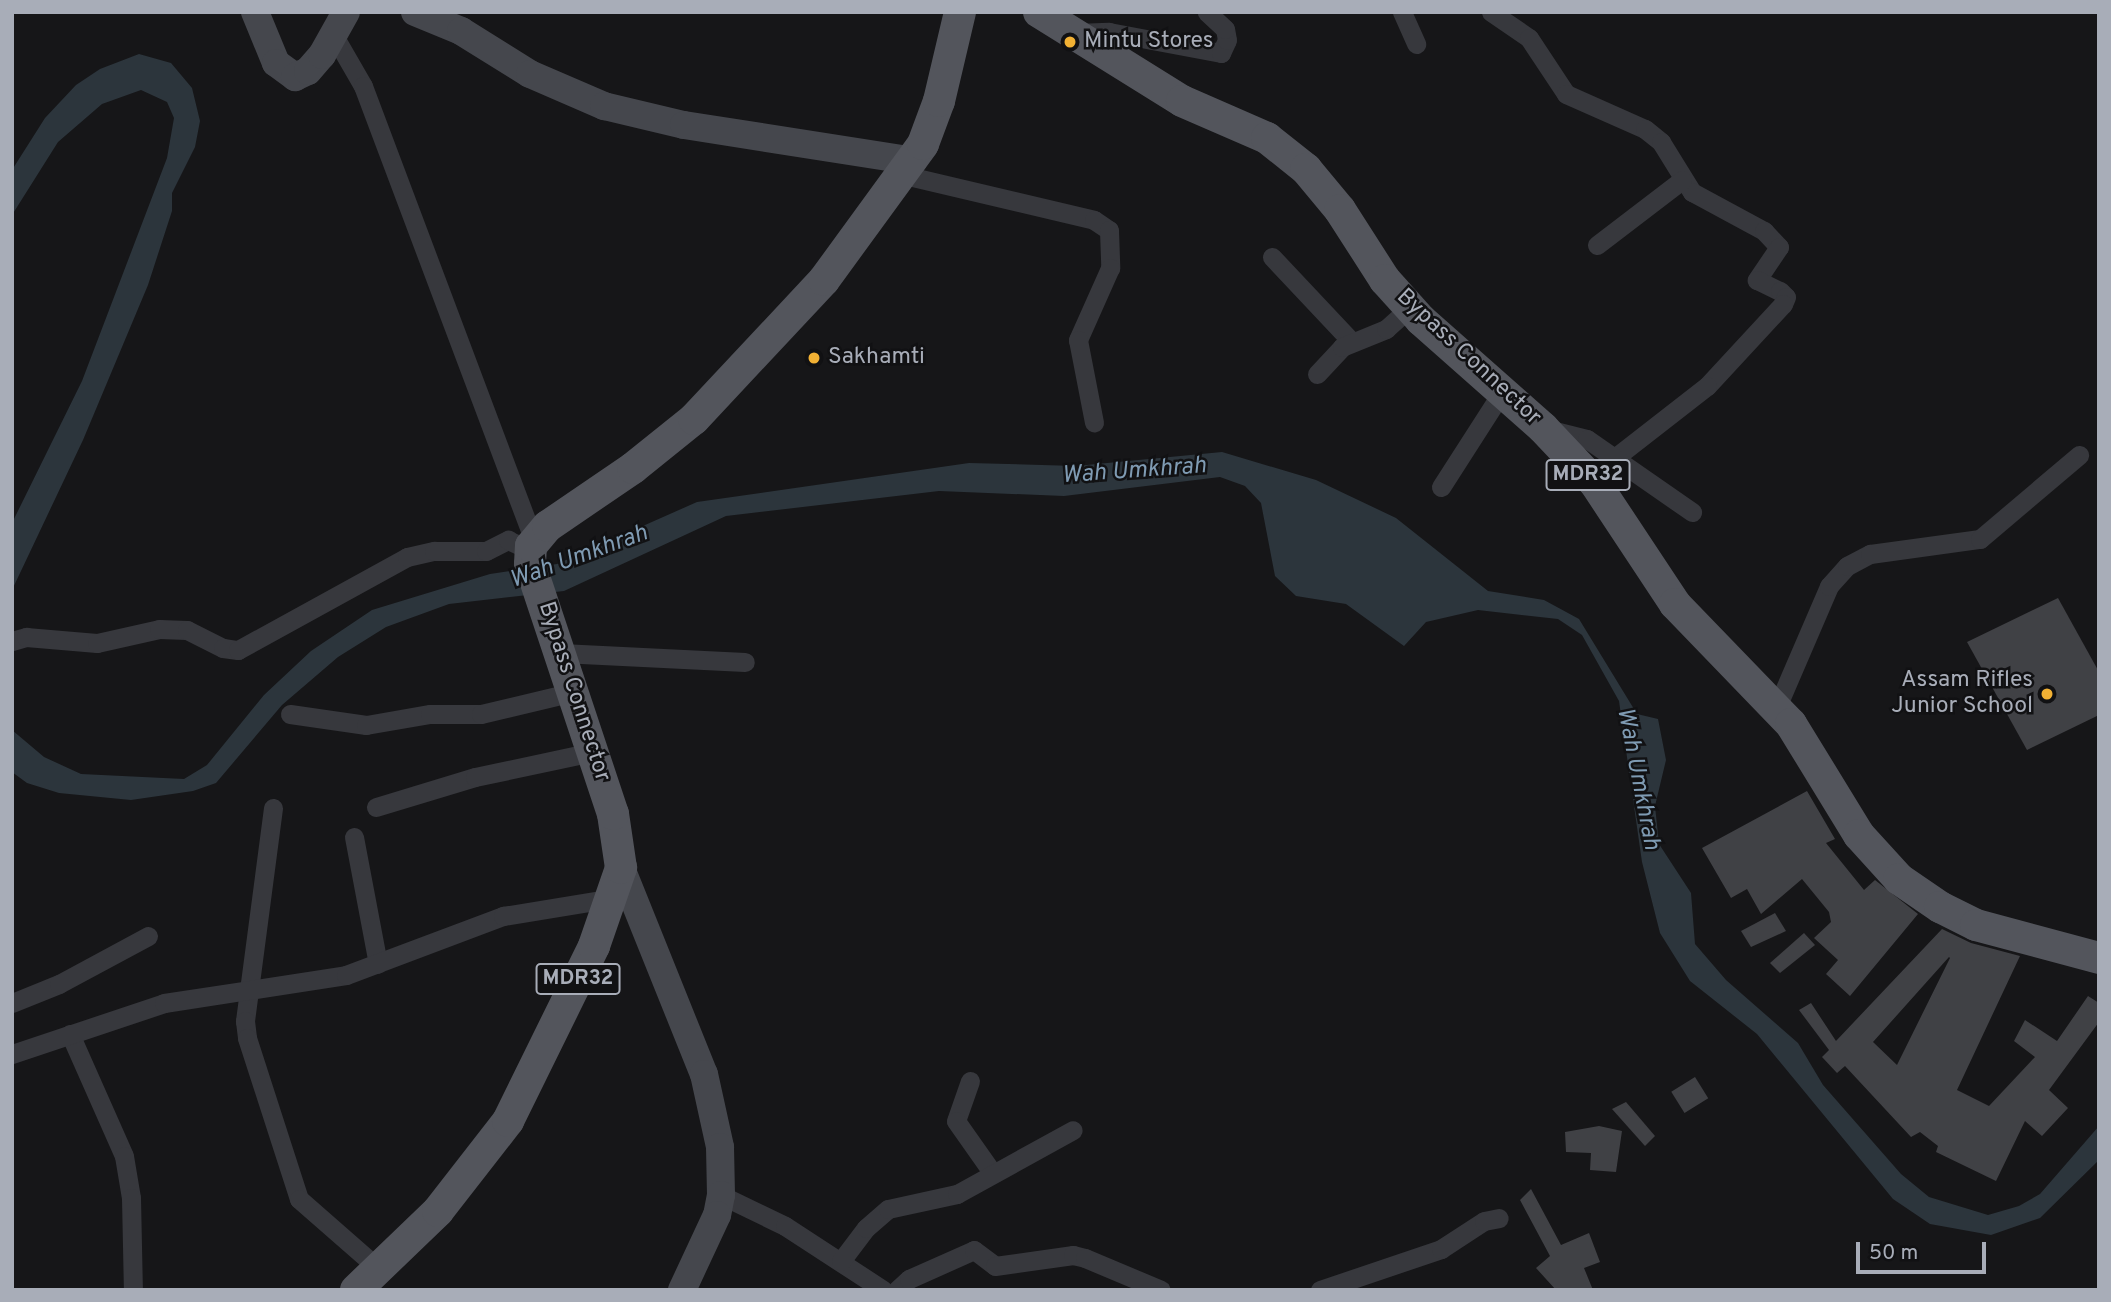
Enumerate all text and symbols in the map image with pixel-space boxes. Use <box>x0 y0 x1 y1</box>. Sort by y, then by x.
place label: Mintu Stores <box>1084 28 1213 56</box>
marker: Mintu Stores <box>1062 34 1078 50</box>
street label: Bypass Connector <box>1390 284 1546 432</box>
place label: Sakhamti <box>828 344 925 372</box>
marker: Sakhamti <box>806 350 822 366</box>
water label: Wah Umkhrah <box>1061 453 1207 491</box>
road number: MDR32 <box>1544 458 1632 492</box>
water label: Wah Umkhrah <box>506 520 652 596</box>
street label: Bypass Connector <box>531 598 615 786</box>
place label: Assam Rifles Junior School <box>1891 667 2033 721</box>
marker: Assam Rifles Junior School <box>2039 686 2055 702</box>
water label: Wah Umkhrah <box>1609 705 1665 853</box>
road number: MDR32 <box>534 962 622 996</box>
scale bar <box>1859 1228 1988 1272</box>
text: 50 m <box>1869 1240 1918 1267</box>

